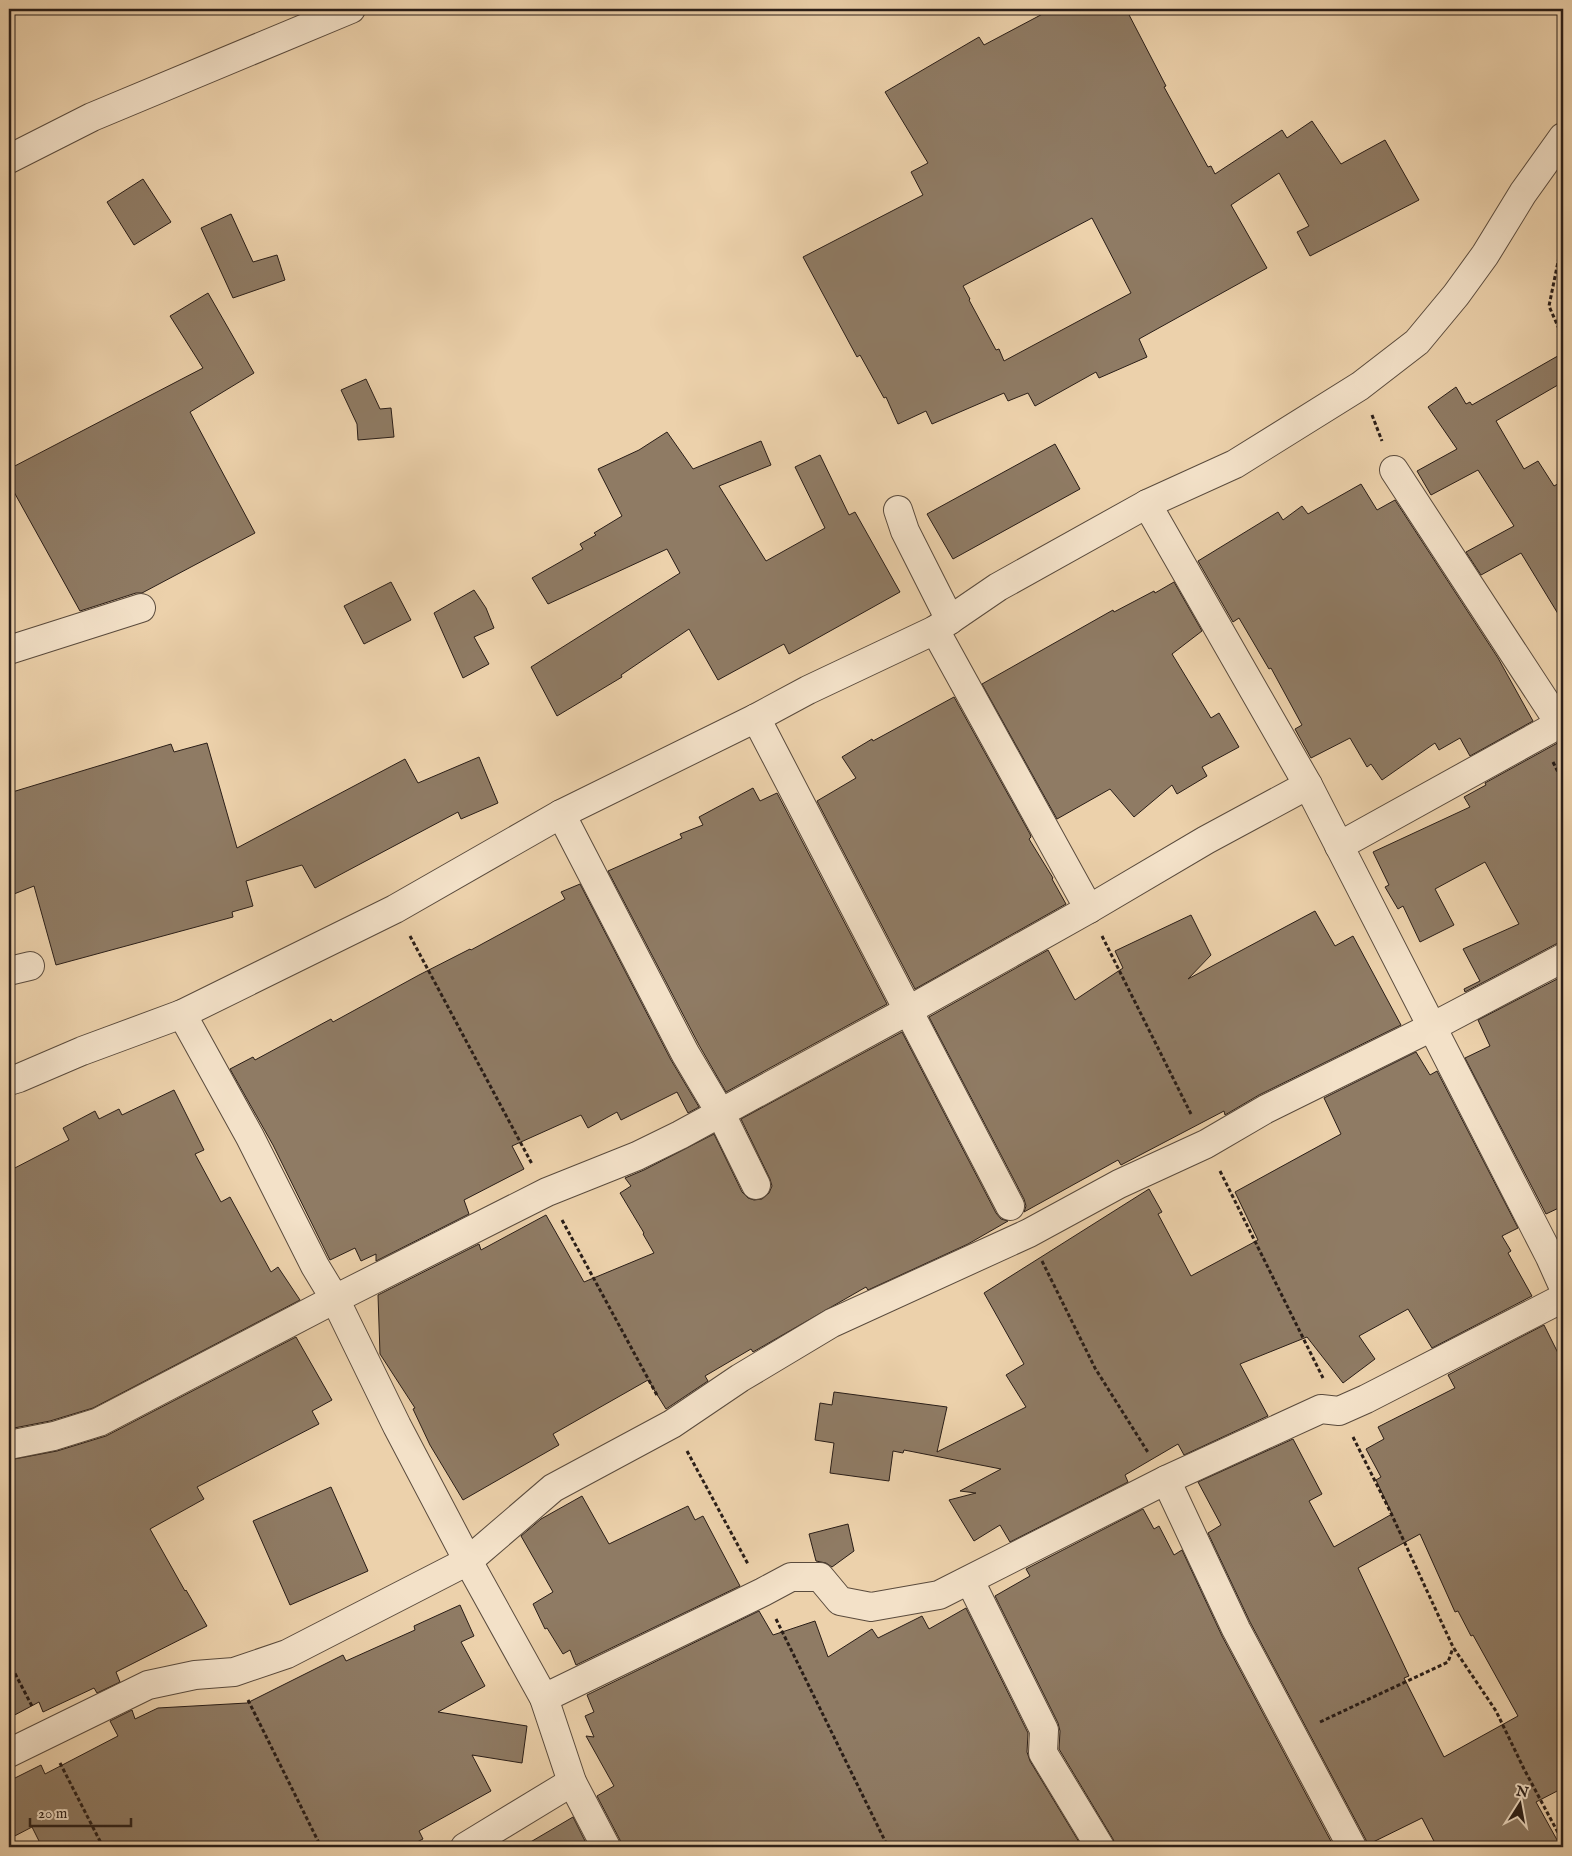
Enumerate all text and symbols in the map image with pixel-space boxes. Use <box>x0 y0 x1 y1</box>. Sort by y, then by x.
north arrow <box>1494 1778 1544 1828</box>
text: N <box>1514 1782 1530 1802</box>
scale bar <box>30 1796 131 1828</box>
text: 20 m <box>38 1804 68 1823</box>

